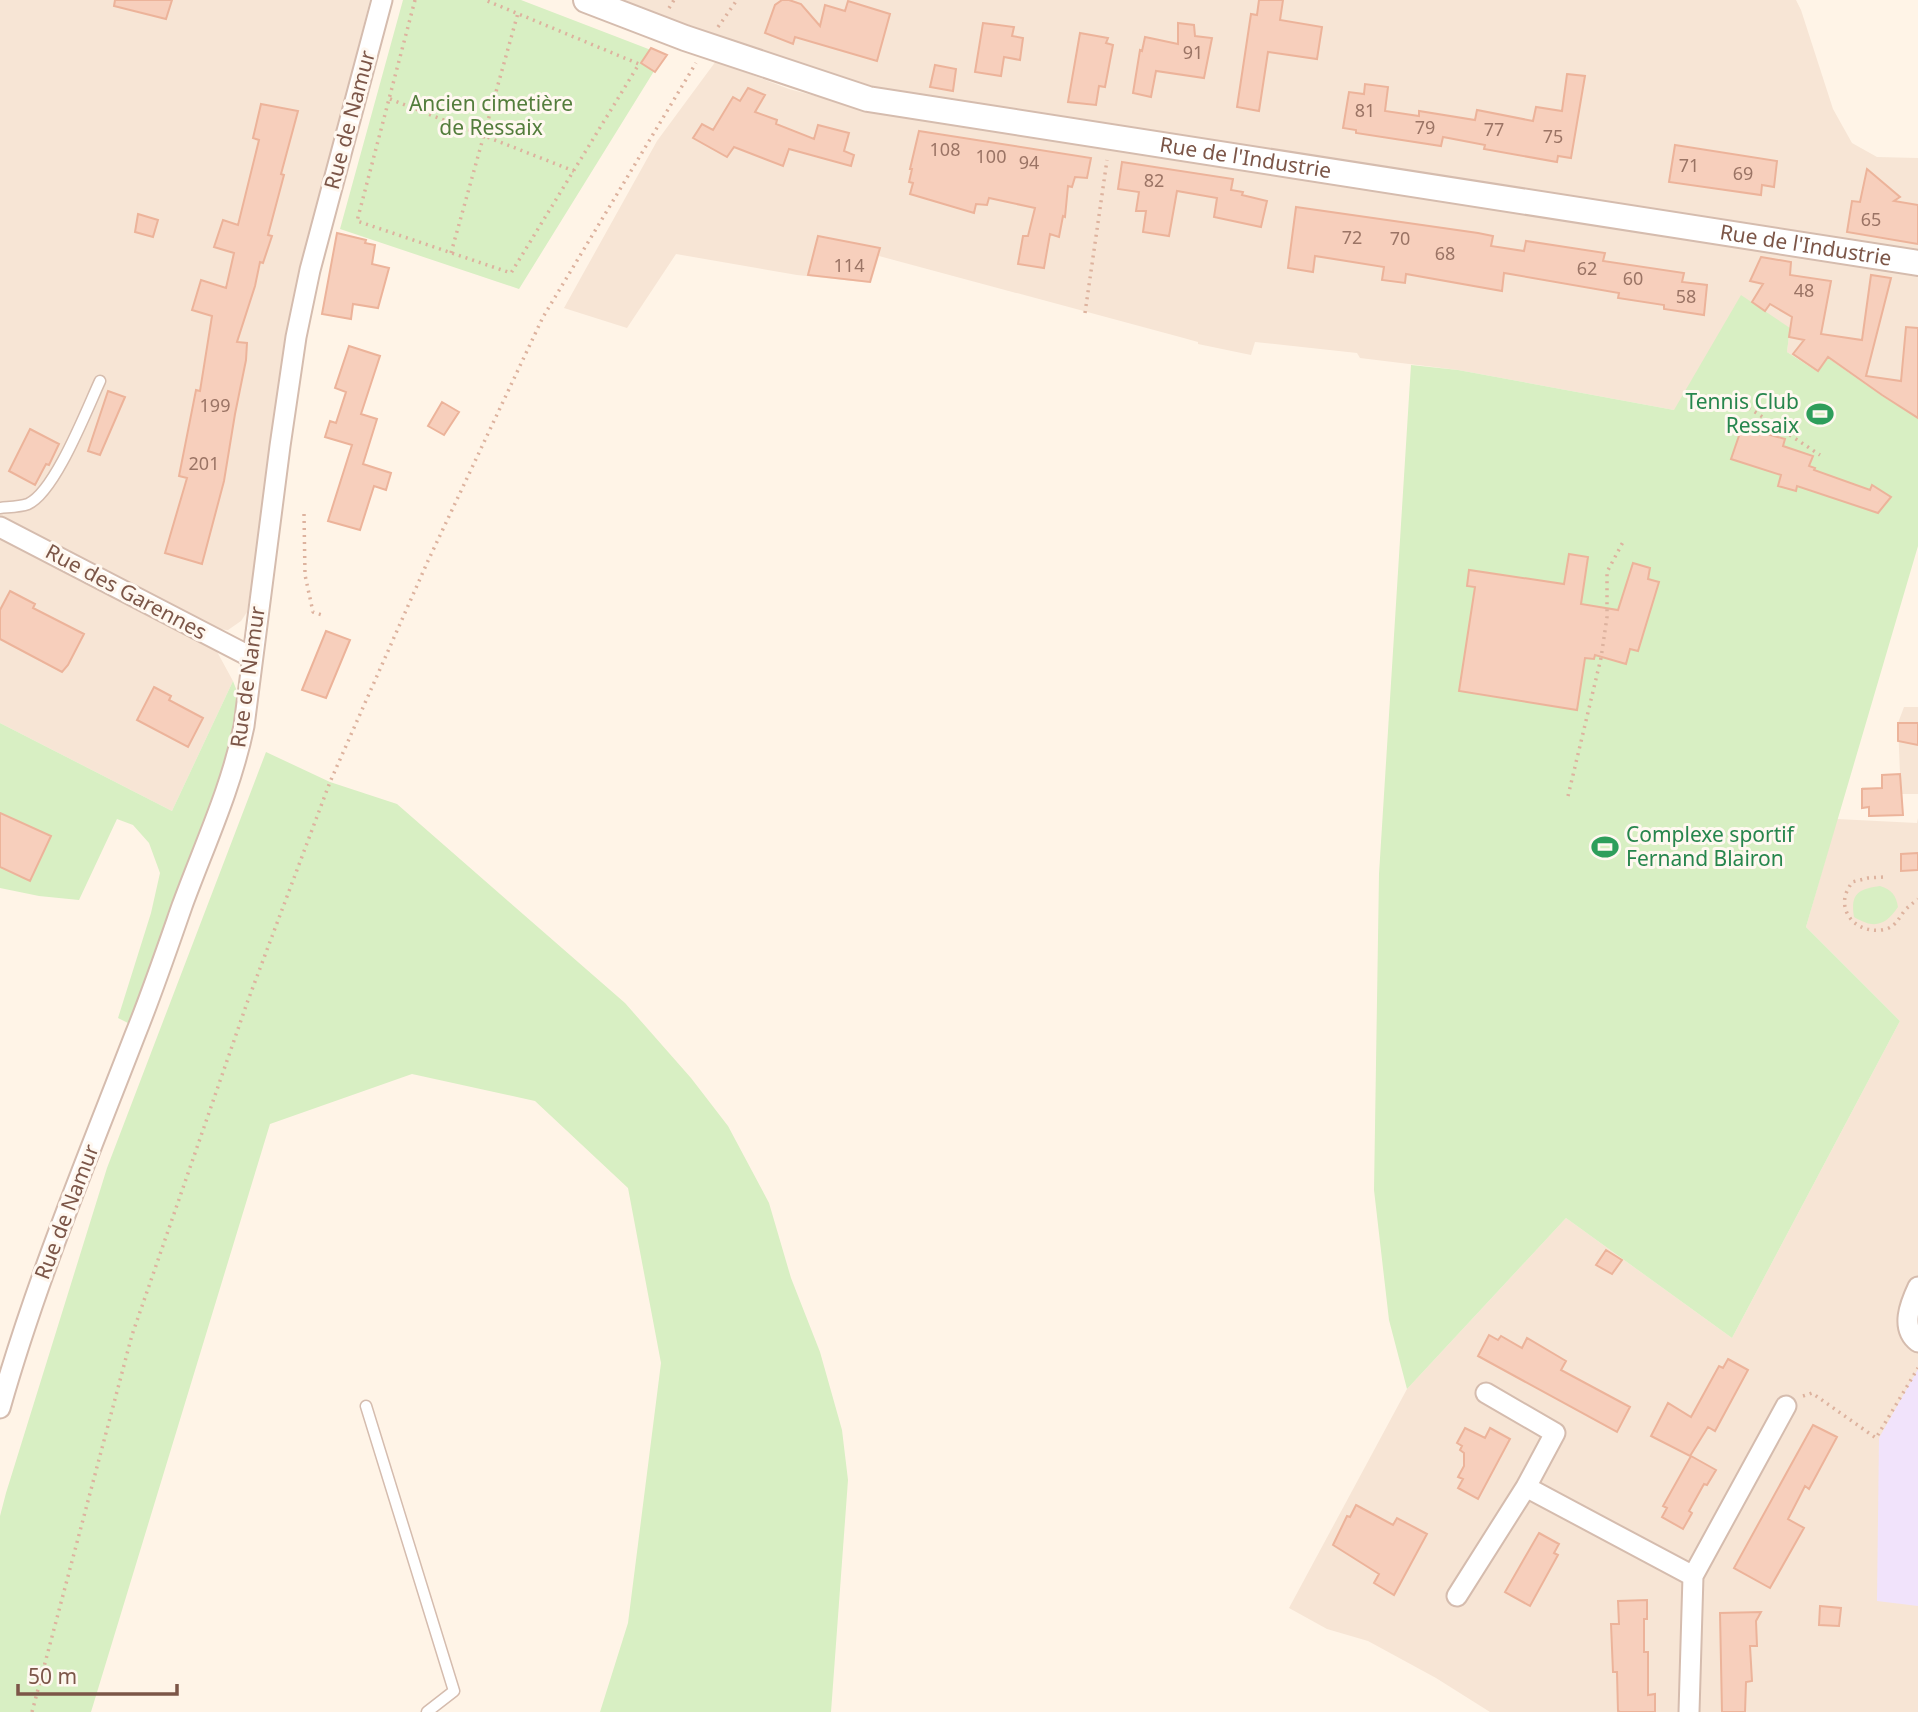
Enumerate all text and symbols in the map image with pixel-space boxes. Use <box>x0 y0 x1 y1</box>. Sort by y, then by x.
house number: 91 <box>1183 40 1203 64</box>
street label: Rue de Namur <box>317 47 381 192</box>
park label: Ancien cimetière de Ressaix <box>409 89 573 141</box>
house number: 81 <box>1355 98 1375 122</box>
house number: 79 <box>1415 115 1435 139</box>
house number: 77 <box>1484 117 1504 141</box>
house number: 75 <box>1543 124 1563 148</box>
street label: Rue de l'Industrie <box>1158 130 1333 184</box>
house number: 108 <box>930 137 960 161</box>
house number: 100 <box>976 144 1006 168</box>
house number: 94 <box>1019 150 1039 174</box>
house number: 71 <box>1679 153 1699 177</box>
house number: 69 <box>1733 161 1753 185</box>
house number: 82 <box>1144 168 1164 192</box>
house number: 65 <box>1861 207 1881 231</box>
street label: Rue de l'Industrie <box>1718 217 1894 272</box>
house number: 72 <box>1342 225 1362 249</box>
house number: 70 <box>1390 226 1410 250</box>
house number: 68 <box>1435 241 1455 265</box>
house number: 114 <box>834 253 864 277</box>
house number: 62 <box>1577 256 1597 280</box>
house number: 60 <box>1623 266 1643 290</box>
house number: 48 <box>1794 278 1814 302</box>
house number: 58 <box>1676 284 1696 308</box>
place label: Tennis Club Ressaix <box>1685 387 1799 439</box>
house number: 199 <box>200 393 230 417</box>
sports icon: Tennis Club Ressaix <box>1805 399 1835 429</box>
house number: 201 <box>189 451 219 475</box>
street label: Rue des Garennes <box>41 537 212 645</box>
street label: Rue de Namur <box>223 604 271 749</box>
place label: Complexe sportif Fernand Blairon <box>1626 820 1796 872</box>
sports icon: Complexe sportif Fernand Blairon <box>1590 832 1620 862</box>
street label: Rue de Namur <box>27 1140 105 1283</box>
scale bar <box>18 1652 177 1696</box>
text: 50 m <box>28 1662 77 1690</box>

